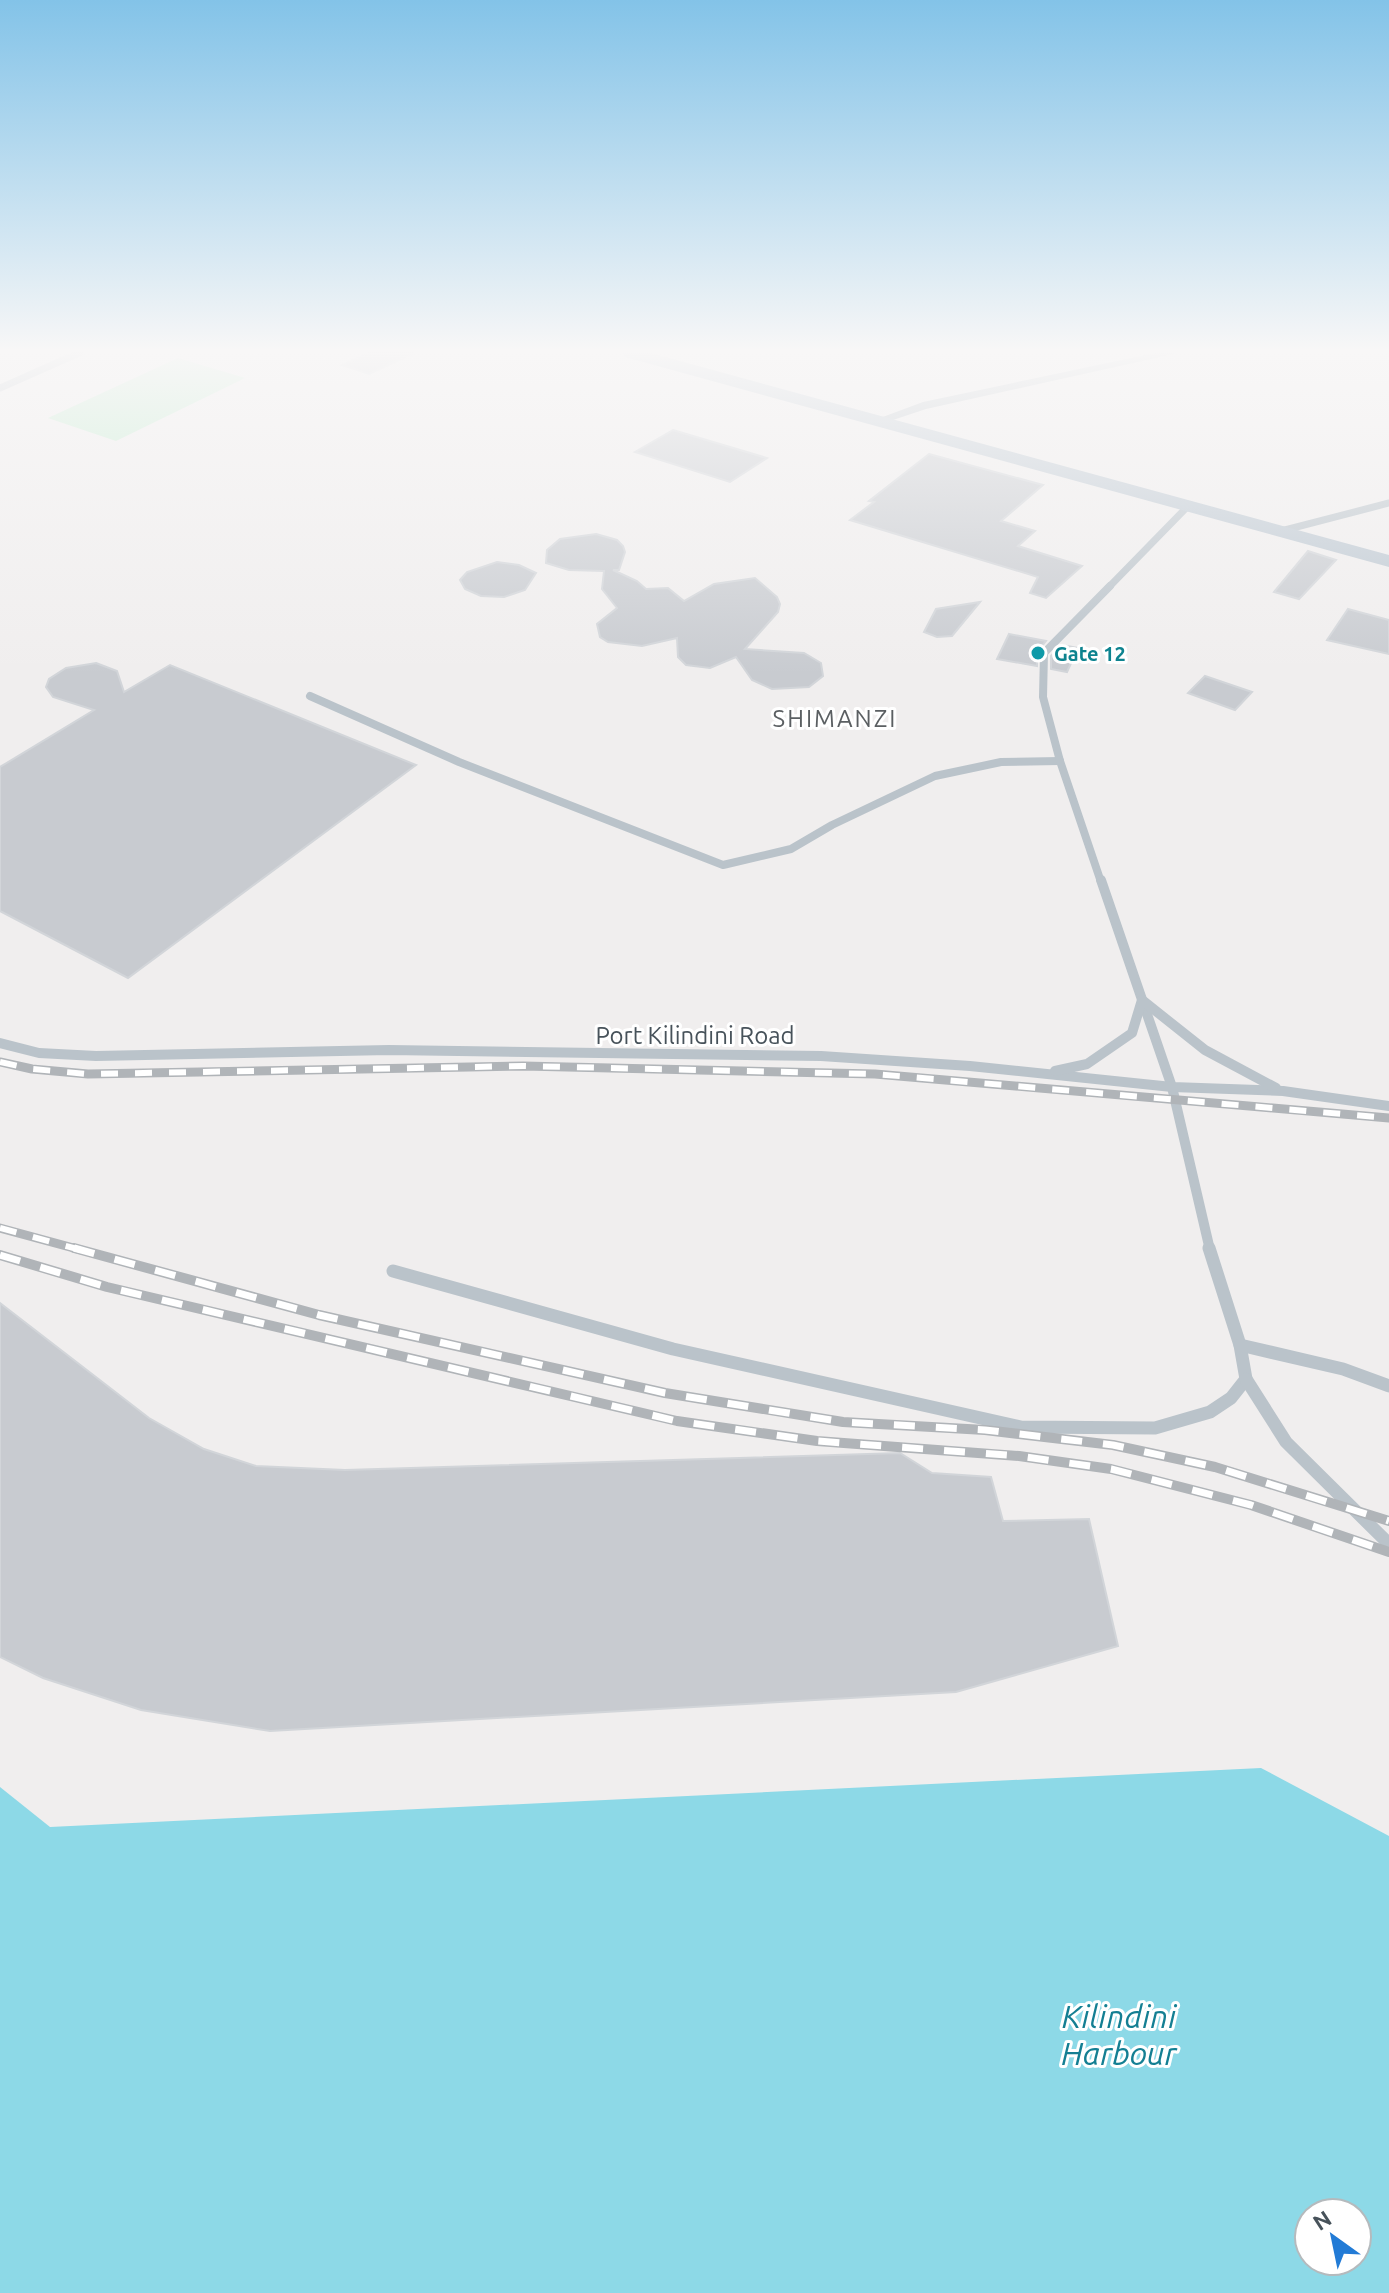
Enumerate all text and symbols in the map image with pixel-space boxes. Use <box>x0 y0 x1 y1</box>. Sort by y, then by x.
place label: Gate 12 <box>1054 642 1126 665</box>
marker: Gate 12 <box>1029 644 1047 662</box>
district label: SHIMANZI <box>773 705 897 732</box>
street label: Port Kilindini Road <box>595 1022 795 1049</box>
water label: Kilindini Harbour <box>1061 1998 1177 2071</box>
north arrow <box>1293 2197 1373 2277</box>
text: N <box>1308 2205 1336 2235</box>

